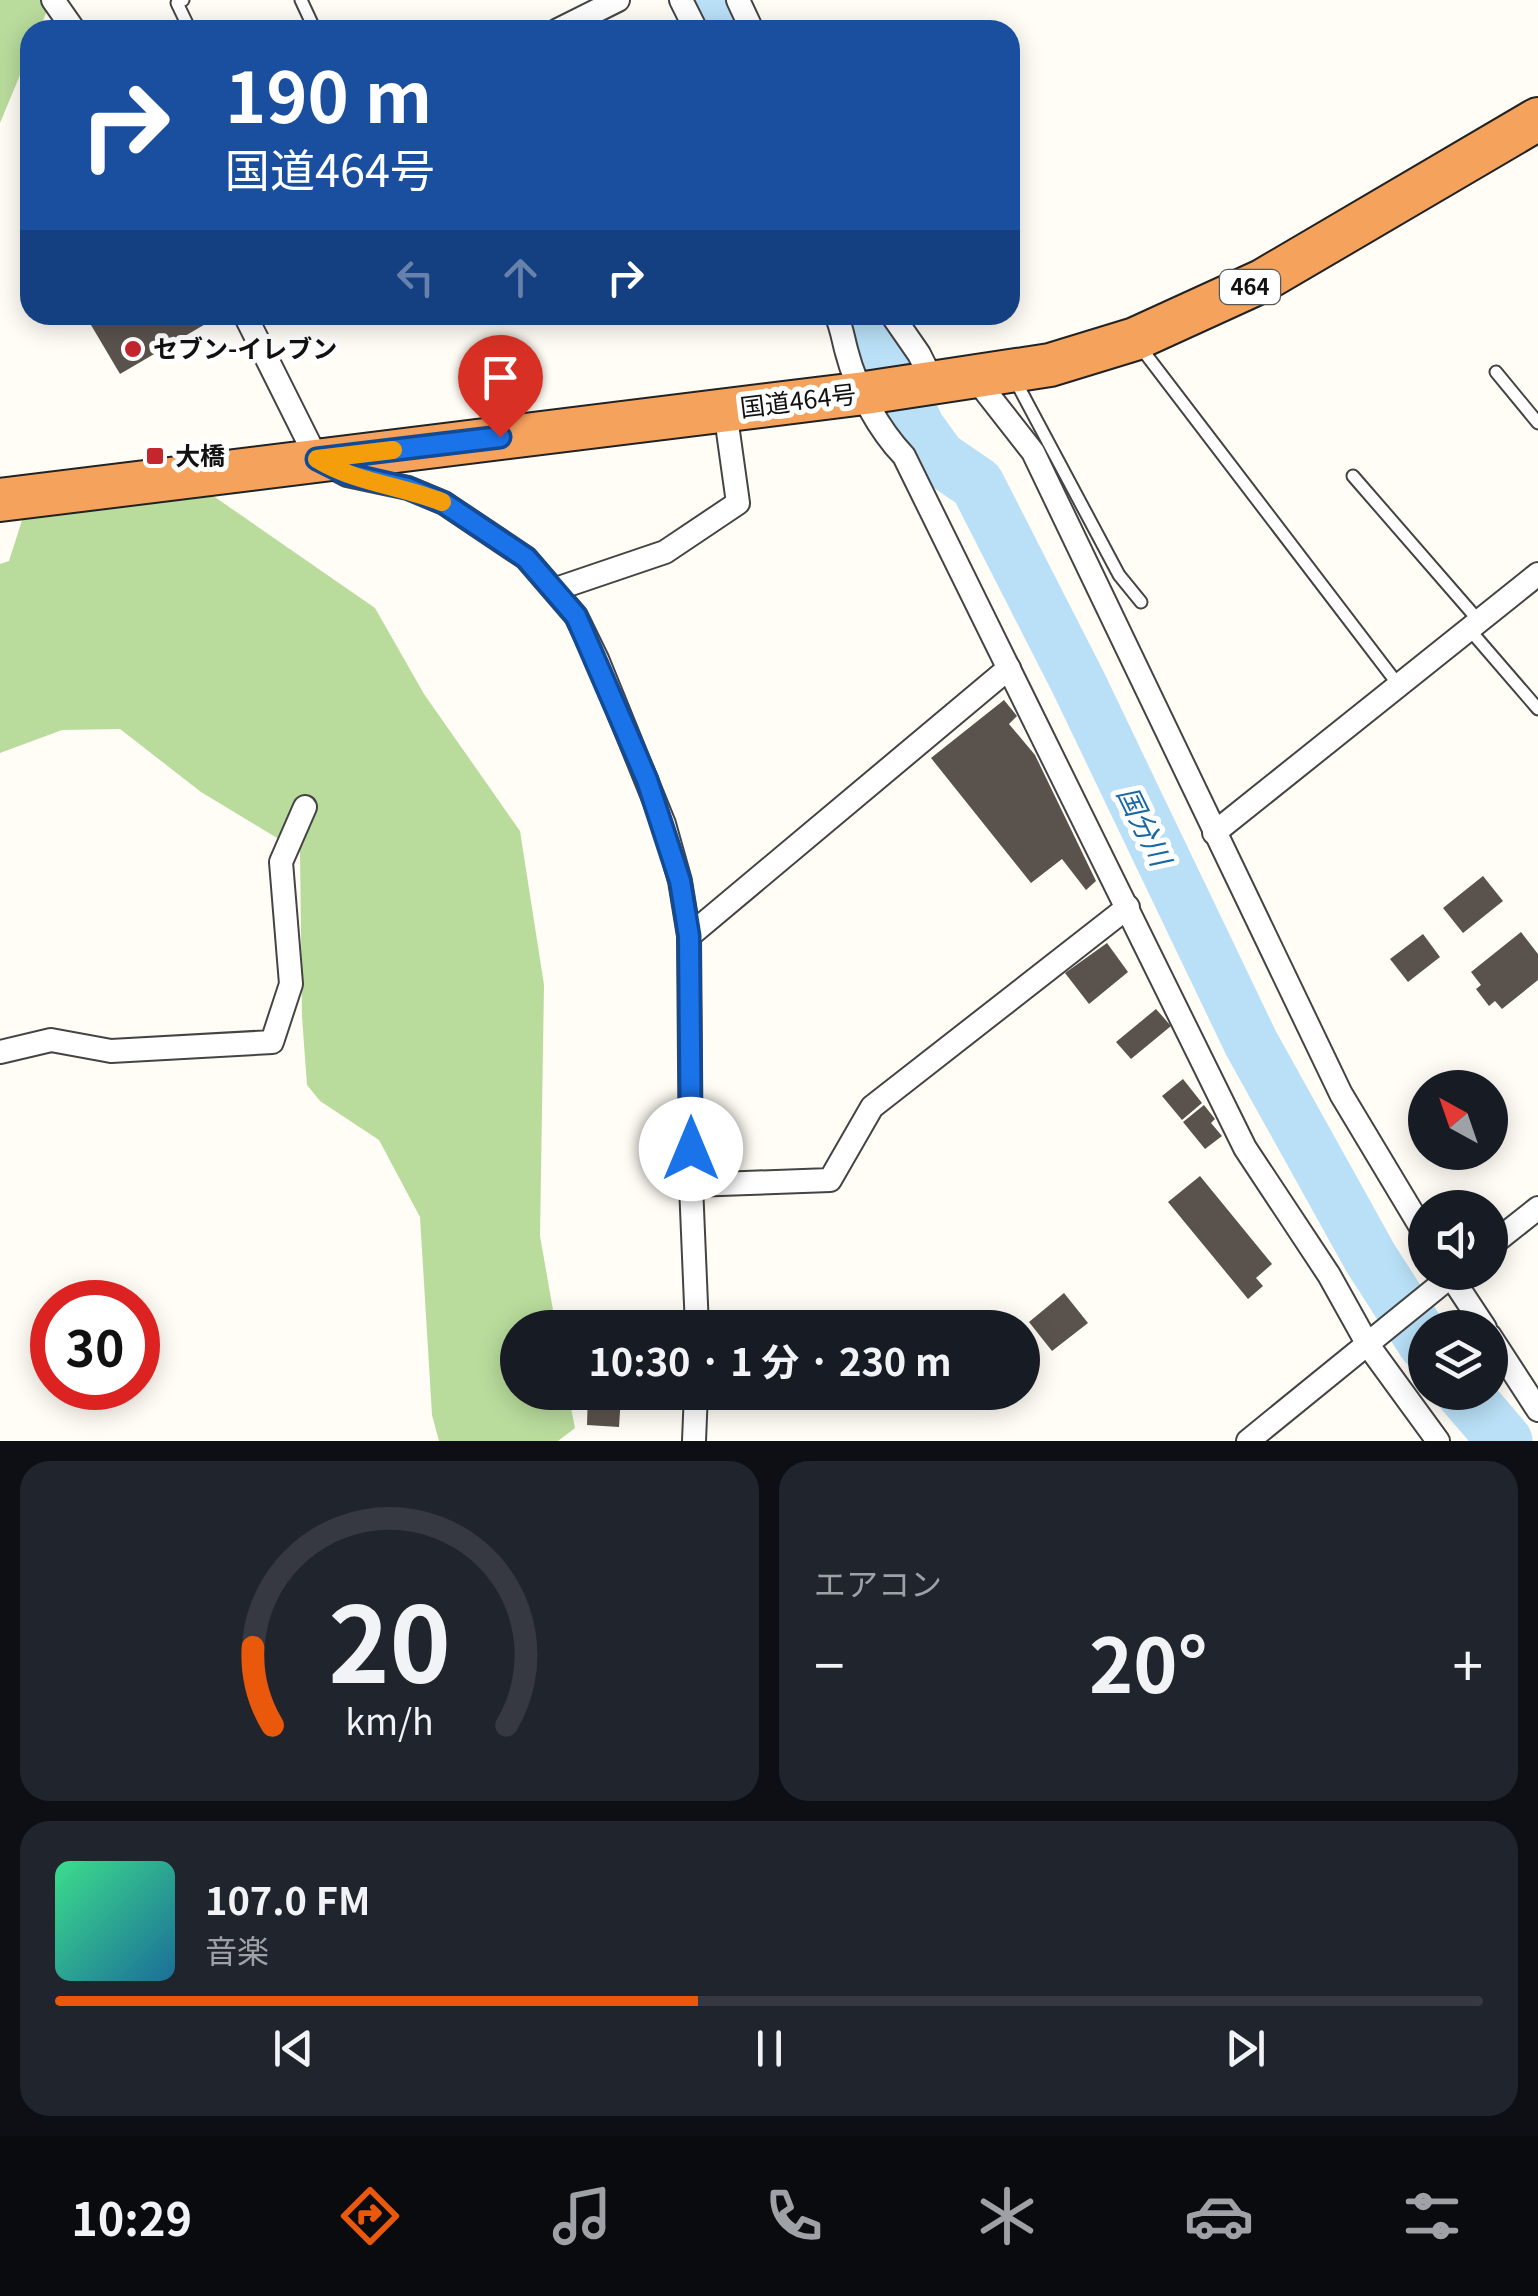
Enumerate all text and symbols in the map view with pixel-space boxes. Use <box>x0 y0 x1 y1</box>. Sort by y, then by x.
text: 190 m <box>225 42 432 143</box>
icon: right <box>60 60 190 190</box>
text: 国道464号 <box>225 135 435 200</box>
icon: left <box>388 250 443 305</box>
icon: ahead <box>493 250 548 305</box>
icon: right <box>598 250 653 305</box>
road number: 464 <box>1220 270 1280 304</box>
place label: セブン-イレブン <box>153 329 337 365</box>
pin <box>458 335 543 438</box>
marker: セブン-イレブン <box>122 338 144 360</box>
icon: arrive <box>473 350 528 405</box>
street label: 国道464号 <box>738 374 858 424</box>
place label: 大橋 <box>175 436 225 472</box>
marker: 大橋 <box>144 445 166 467</box>
water label: 国分川 <box>1109 779 1183 874</box>
north arrow <box>1408 1070 1508 1170</box>
map controls <box>1408 1070 1508 1410</box>
position arrow <box>639 1097 743 1201</box>
button: sound <box>1408 1190 1508 1290</box>
speed limit sign: 30 <box>30 1280 160 1410</box>
button: layers <box>1408 1310 1508 1410</box>
text: 10:30 · 1 分 · 230 m <box>588 1332 952 1387</box>
text: エアコン <box>814 1559 942 1605</box>
text: 20 <box>328 1562 451 1713</box>
text: 20° <box>1089 1606 1208 1715</box>
text: − <box>814 1622 845 1702</box>
text: + <box>1452 1622 1483 1702</box>
text: km/h <box>345 1694 434 1745</box>
text: 107.0 FM <box>205 1871 370 1926</box>
text: 音楽 <box>205 1926 269 1972</box>
icon: previous <box>266 2021 321 2076</box>
icon: pause <box>742 2021 797 2076</box>
icon: next <box>1218 2021 1273 2076</box>
icon: directions <box>335 2181 405 2251</box>
icon: music <box>547 2181 617 2251</box>
icon: phone <box>759 2181 829 2251</box>
icon: climate <box>972 2181 1042 2251</box>
icon: car <box>1184 2181 1254 2251</box>
icon: filters <box>1397 2181 1467 2251</box>
text: 10:29 <box>71 2184 192 2249</box>

